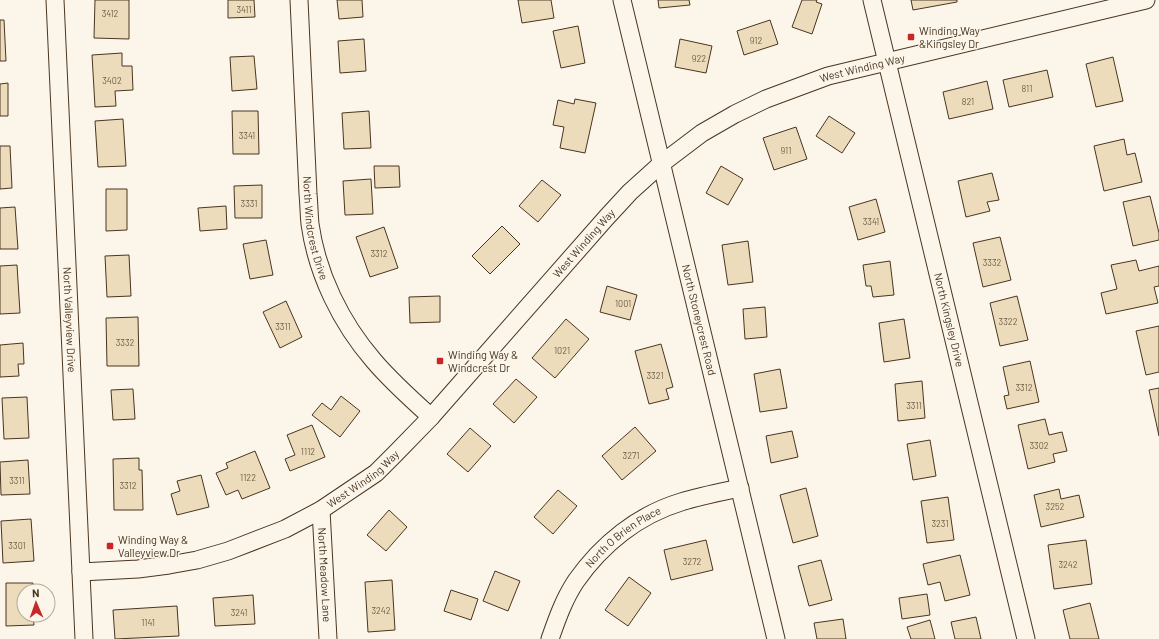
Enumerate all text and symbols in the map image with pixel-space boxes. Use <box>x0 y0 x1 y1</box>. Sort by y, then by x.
house number: 3411 <box>236 4 252 15</box>
house number: 3412 <box>102 8 119 19</box>
place label: Winding Way &Kingsley Dr <box>919 24 980 50</box>
marker: Winding Way &Kingsley Dr <box>906 32 916 42</box>
house number: 912 <box>750 35 762 46</box>
street label: West Winding Way <box>818 51 906 85</box>
house number: 922 <box>692 53 706 64</box>
house number: 3402 <box>102 75 122 86</box>
house number: 811 <box>1022 83 1032 94</box>
house number: 821 <box>962 96 974 107</box>
house number: 3341 <box>239 130 255 141</box>
house number: 911 <box>781 145 791 156</box>
street label: North Windcrest Drive <box>301 176 331 282</box>
house number: 3331 <box>241 198 258 209</box>
street label: West Winding Way <box>550 206 617 280</box>
house number: 3341 <box>863 216 879 227</box>
house number: 3312 <box>370 248 388 259</box>
house number: 3332 <box>983 257 1002 268</box>
street label: North Stoneycrest Road <box>680 263 719 377</box>
street label: North Valleyview Drive <box>61 267 79 373</box>
street label: North Kingsley Drive <box>932 271 967 368</box>
house number: 1001 <box>615 298 631 309</box>
house number: 3322 <box>999 316 1018 327</box>
house number: 3311 <box>275 321 291 332</box>
house number: 3332 <box>116 337 135 348</box>
house number: 1021 <box>554 345 570 356</box>
place label: Winding Way & Windcrest Dr <box>448 348 518 374</box>
marker: Winding Way & Windcrest Dr <box>435 356 445 366</box>
house number: 3321 <box>646 370 664 381</box>
house number: 3312 <box>1015 382 1033 393</box>
house number: 3311 <box>906 400 922 411</box>
house number: 3302 <box>1029 440 1049 451</box>
house number: 1112 <box>301 446 315 457</box>
street label: West Winding Way <box>324 447 401 510</box>
house number: 3271 <box>623 450 639 461</box>
house number: 1122 <box>240 472 256 483</box>
house number: 3311 <box>9 475 25 486</box>
house number: 3312 <box>119 480 137 491</box>
house number: 3252 <box>1046 501 1065 512</box>
street label: North O Brien Place <box>582 503 663 570</box>
house number: 3231 <box>931 518 949 529</box>
street label: North Meadow Lane <box>316 527 334 623</box>
place label: Winding Way & Valleyview Dr <box>118 533 188 559</box>
house number: 3301 <box>8 540 26 551</box>
marker: Winding Way & Valleyview Dr <box>105 541 115 551</box>
house number: 3272 <box>683 556 701 567</box>
house number: 3242 <box>1058 559 1078 570</box>
north arrow <box>16 583 56 623</box>
text: N <box>32 586 40 599</box>
house number: 3242 <box>371 605 391 616</box>
house number: 3241 <box>231 607 247 618</box>
house number: 1141 <box>141 617 155 628</box>

